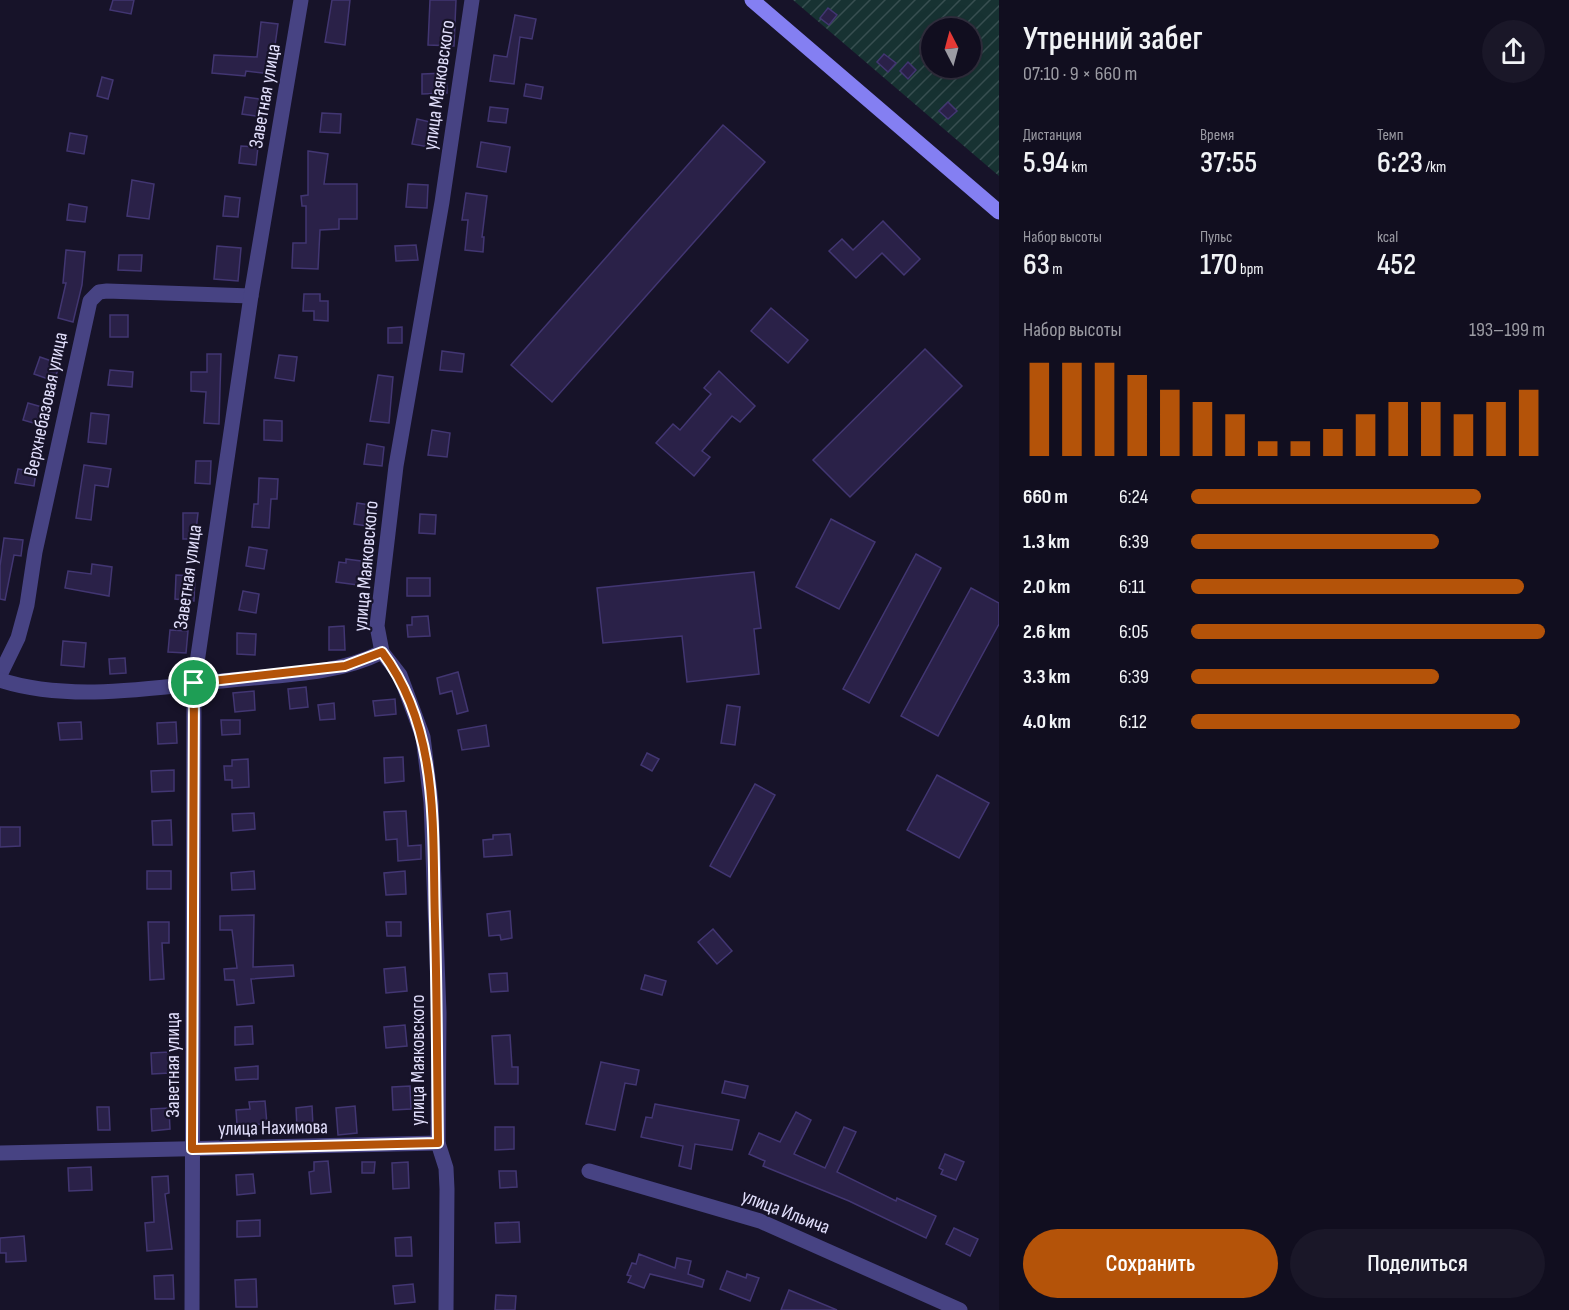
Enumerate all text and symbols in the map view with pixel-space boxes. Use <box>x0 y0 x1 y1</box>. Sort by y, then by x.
street label: улица Маяковского <box>418 18 460 152</box>
north arrow <box>921 18 981 78</box>
map controls <box>921 18 981 78</box>
text: Утренний забег <box>1023 19 1203 59</box>
button: share <box>1482 20 1545 83</box>
street label: Заветная улица <box>244 42 286 150</box>
text: 07:10 · 9 × 660 m <box>1023 62 1137 86</box>
text: Дистанция <box>1023 126 1082 145</box>
text: Время <box>1200 126 1234 145</box>
text: Темп <box>1377 126 1403 145</box>
text: 5.94 <box>1023 145 1069 181</box>
text: 37:55 <box>1200 145 1257 181</box>
text: 6:23 <box>1377 145 1423 181</box>
text: km <box>1069 158 1088 177</box>
text: /km <box>1423 158 1446 177</box>
text: Набор высоты <box>1023 228 1102 247</box>
text: Пульс <box>1200 228 1233 247</box>
text: kcal <box>1377 228 1398 247</box>
text: 63 <box>1023 247 1050 283</box>
text: 170 <box>1200 247 1238 283</box>
text: 452 <box>1377 247 1416 283</box>
text: m <box>1050 260 1063 279</box>
text: bpm <box>1238 260 1264 279</box>
text: Набор высоты <box>1023 318 1122 342</box>
text: 193–199 m <box>1469 318 1545 342</box>
street label: Верхнебазовая улица <box>19 330 73 478</box>
text: 660 m <box>1023 485 1068 509</box>
text: 6:24 <box>1119 485 1148 509</box>
street label: улица Маяковского <box>348 500 384 633</box>
street label: Заветная улица <box>169 523 207 631</box>
text: 1.3 km <box>1023 530 1070 554</box>
text: 6:39 <box>1119 530 1149 554</box>
text: 2.0 km <box>1023 575 1070 599</box>
text: 6:11 <box>1119 575 1146 599</box>
text: 2.6 km <box>1023 620 1070 644</box>
text: 6:05 <box>1119 620 1148 644</box>
pin <box>168 657 219 708</box>
text: 3.3 km <box>1023 665 1070 689</box>
text: 6:39 <box>1119 665 1149 689</box>
icon: arrive <box>177 666 210 699</box>
text: 4.0 km <box>1023 710 1071 734</box>
text: 6:12 <box>1119 710 1147 734</box>
street label: улица Маяковского <box>406 994 430 1126</box>
street label: Заветная улица <box>161 1012 185 1118</box>
street label: улица Нахимова <box>218 1115 328 1141</box>
street label: улица Ильича <box>738 1184 833 1240</box>
button: Сохранить <box>1023 1229 1278 1298</box>
button: Поделиться <box>1290 1229 1545 1298</box>

